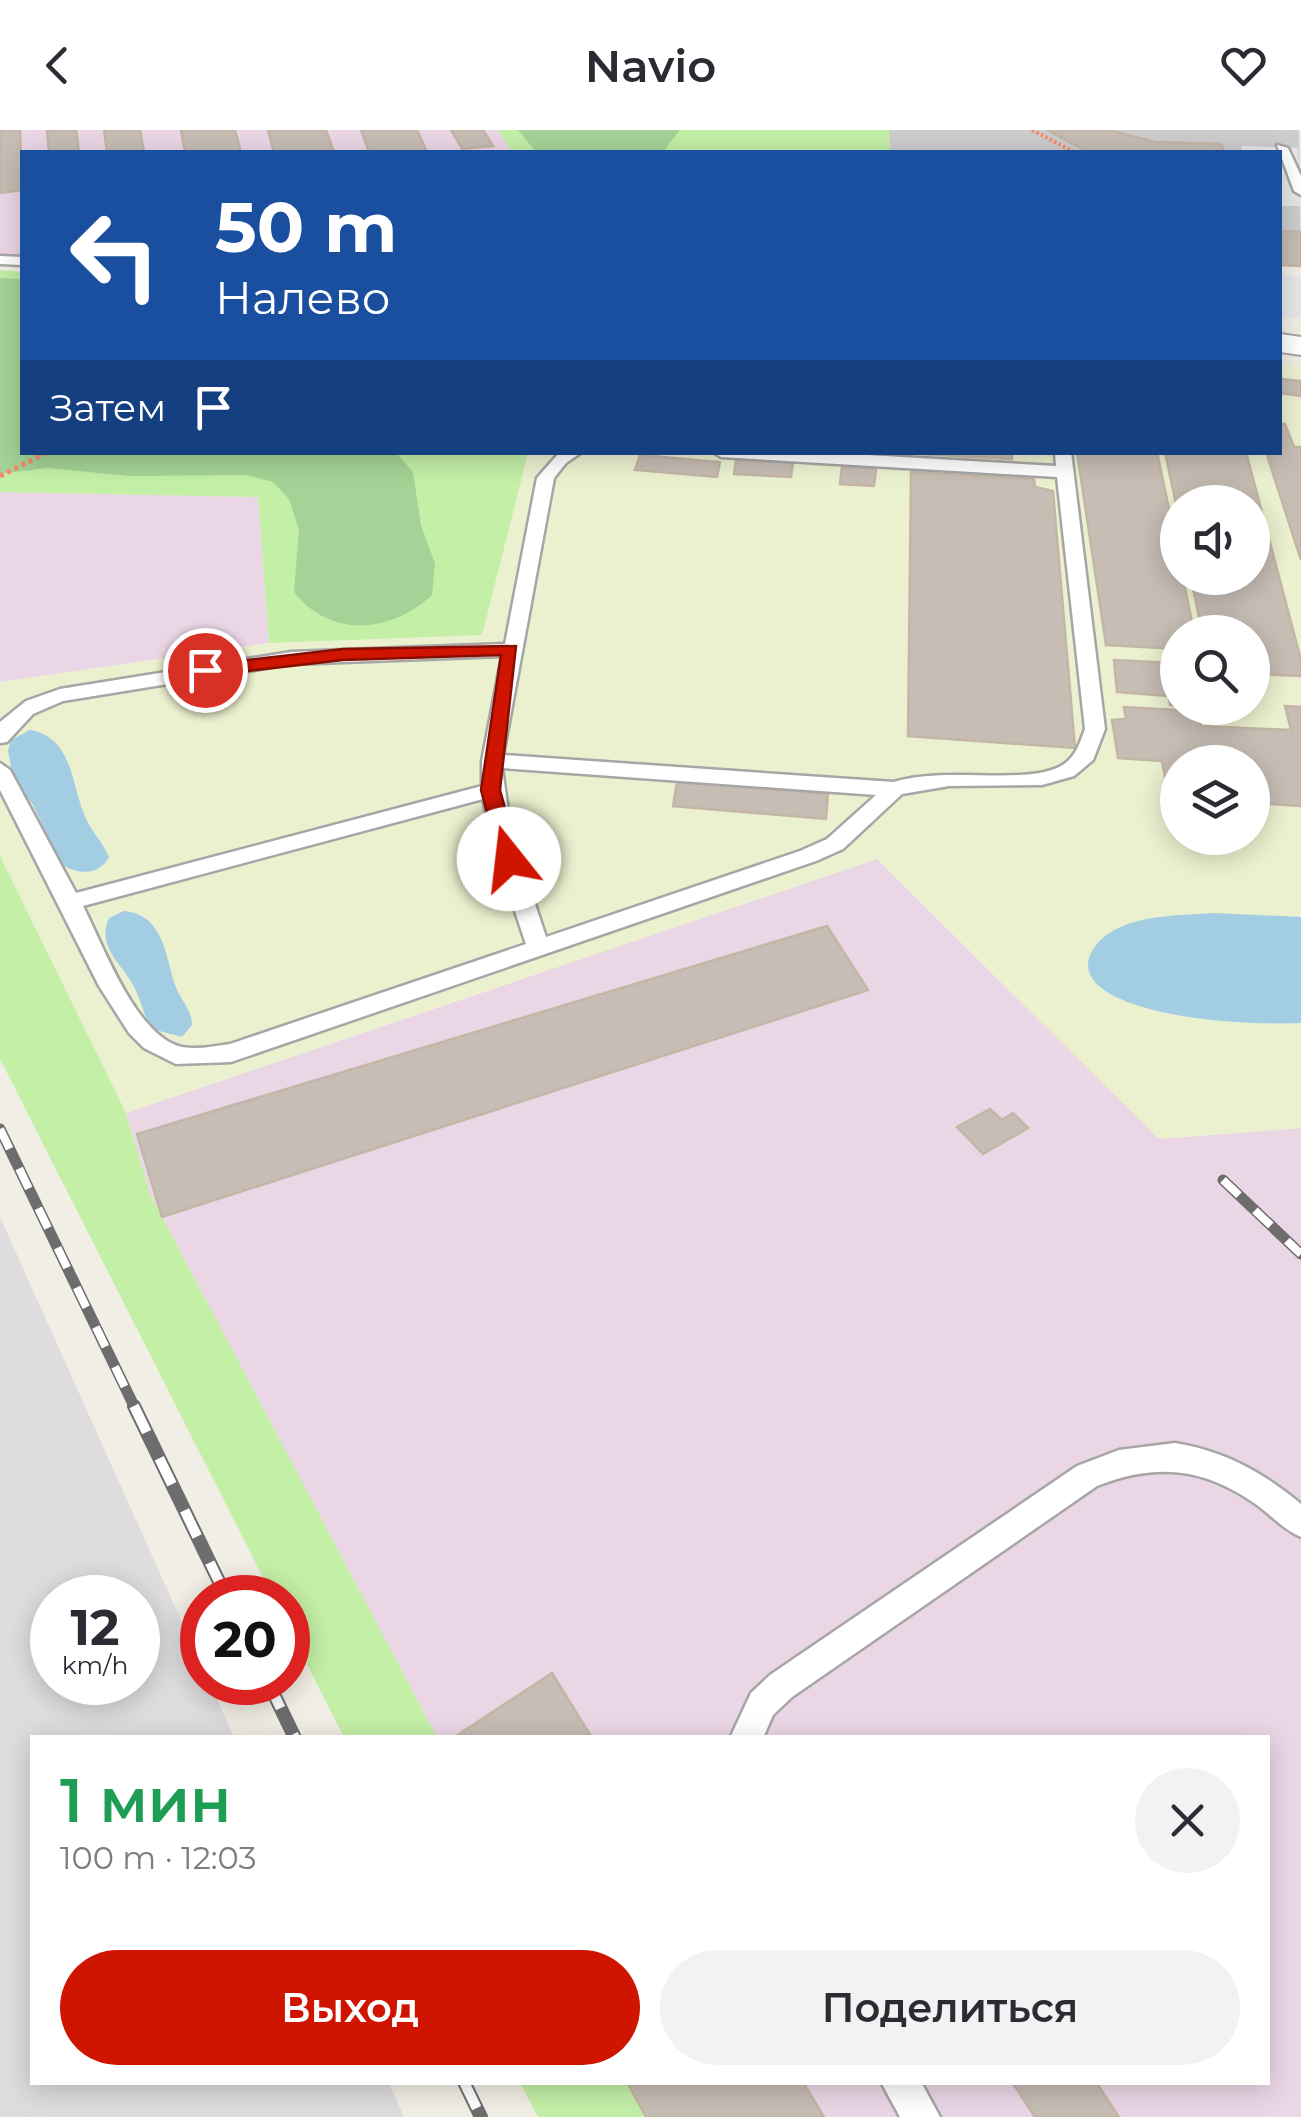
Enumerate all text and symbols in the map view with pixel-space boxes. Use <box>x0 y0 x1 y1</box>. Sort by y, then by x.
icon: back <box>30 38 85 93</box>
text: Navio <box>585 38 716 93</box>
icon: heart <box>1216 38 1271 93</box>
text: 50 m <box>215 184 397 270</box>
icon: left <box>50 190 180 320</box>
text: Налево <box>215 270 390 325</box>
icon: arrive <box>186 380 241 435</box>
text: Затем <box>50 384 166 431</box>
map controls <box>1160 485 1270 855</box>
button: sound <box>1160 485 1270 595</box>
button: search <box>1160 615 1270 725</box>
pin <box>163 628 248 713</box>
icon: arrive <box>178 643 233 698</box>
button: layers <box>1160 745 1270 855</box>
position arrow <box>457 807 561 911</box>
speed limit sign: 20 <box>180 1575 310 1705</box>
text: 12 <box>70 1597 120 1658</box>
text: km/h <box>62 1650 128 1680</box>
text: 1 мин <box>60 1764 231 1837</box>
button: close <box>1135 1768 1240 1873</box>
text: 100 m · 12:03 <box>60 1838 257 1877</box>
button: Выход <box>60 1950 640 2065</box>
button: Поделиться <box>660 1950 1240 2065</box>

